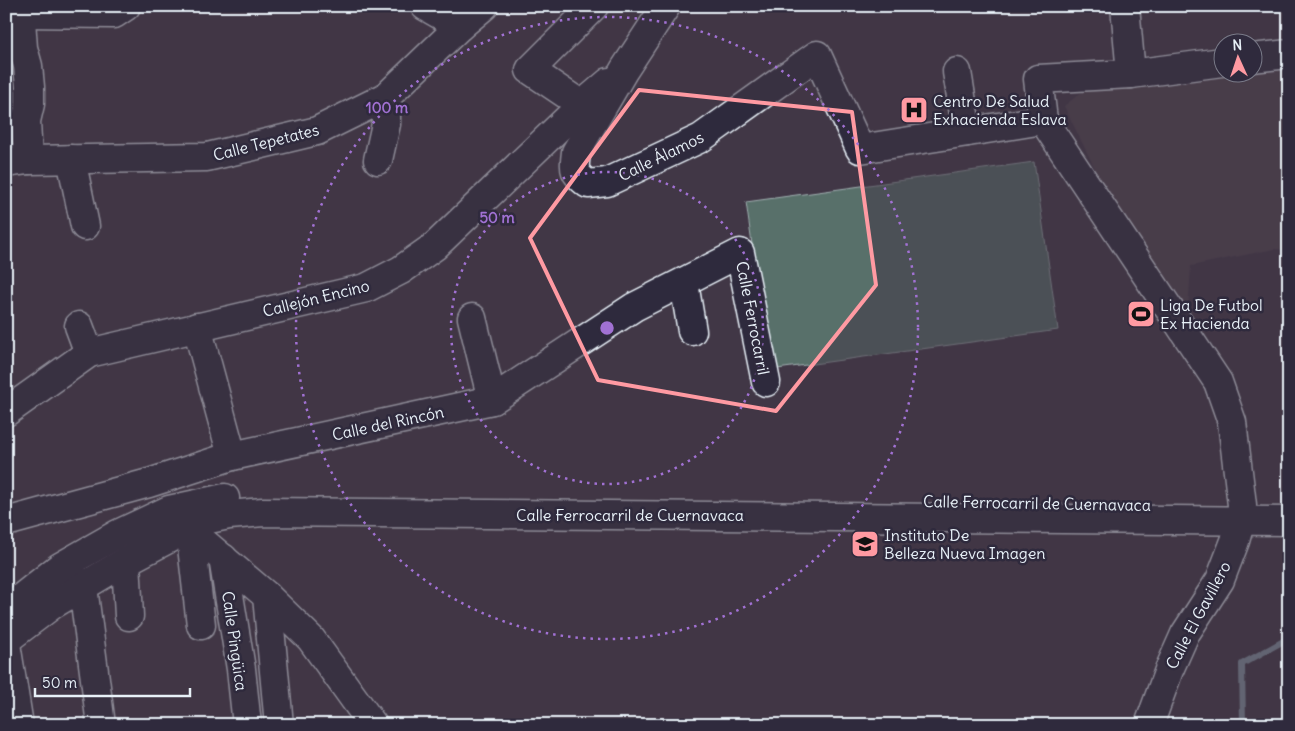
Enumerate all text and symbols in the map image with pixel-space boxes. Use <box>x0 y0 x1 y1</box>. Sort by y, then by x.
north arrow <box>1212 32 1262 82</box>
text: N <box>1232 36 1243 54</box>
place label: Centro De Salud Exhacienda Eslava <box>933 91 1067 129</box>
hospital icon: Centro De Salud Exhacienda Eslava <box>899 95 929 125</box>
text: 100 m <box>366 98 408 117</box>
street label: Calle Tepetates <box>211 119 321 165</box>
street label: Calle Álamos <box>615 127 707 185</box>
text: 50 m <box>479 208 515 227</box>
street label: Calle Ferrocarril <box>732 260 774 376</box>
street label: Callejón Encino <box>260 275 372 321</box>
place label: Liga De Futbol Ex Hacienda <box>1160 295 1263 333</box>
sports icon: Liga De Futbol Ex Hacienda <box>1126 299 1156 329</box>
centre of rings <box>598 319 616 337</box>
street label: Calle del Rincón <box>330 401 446 445</box>
street label: Calle Ferrocarril de Cuernavaca <box>923 491 1151 515</box>
street label: Calle Ferrocarril de Cuernavaca <box>516 505 744 525</box>
place label: Instituto De Belleza Nueva Imagen <box>884 525 1046 563</box>
school or university icon: Instituto De Belleza Nueva Imagen <box>850 529 880 559</box>
street label: Calle El Gavillero <box>1161 558 1235 672</box>
street label: Calle Pingüica <box>218 590 252 692</box>
scale bar <box>35 666 190 698</box>
text: 50 m <box>42 673 77 692</box>

